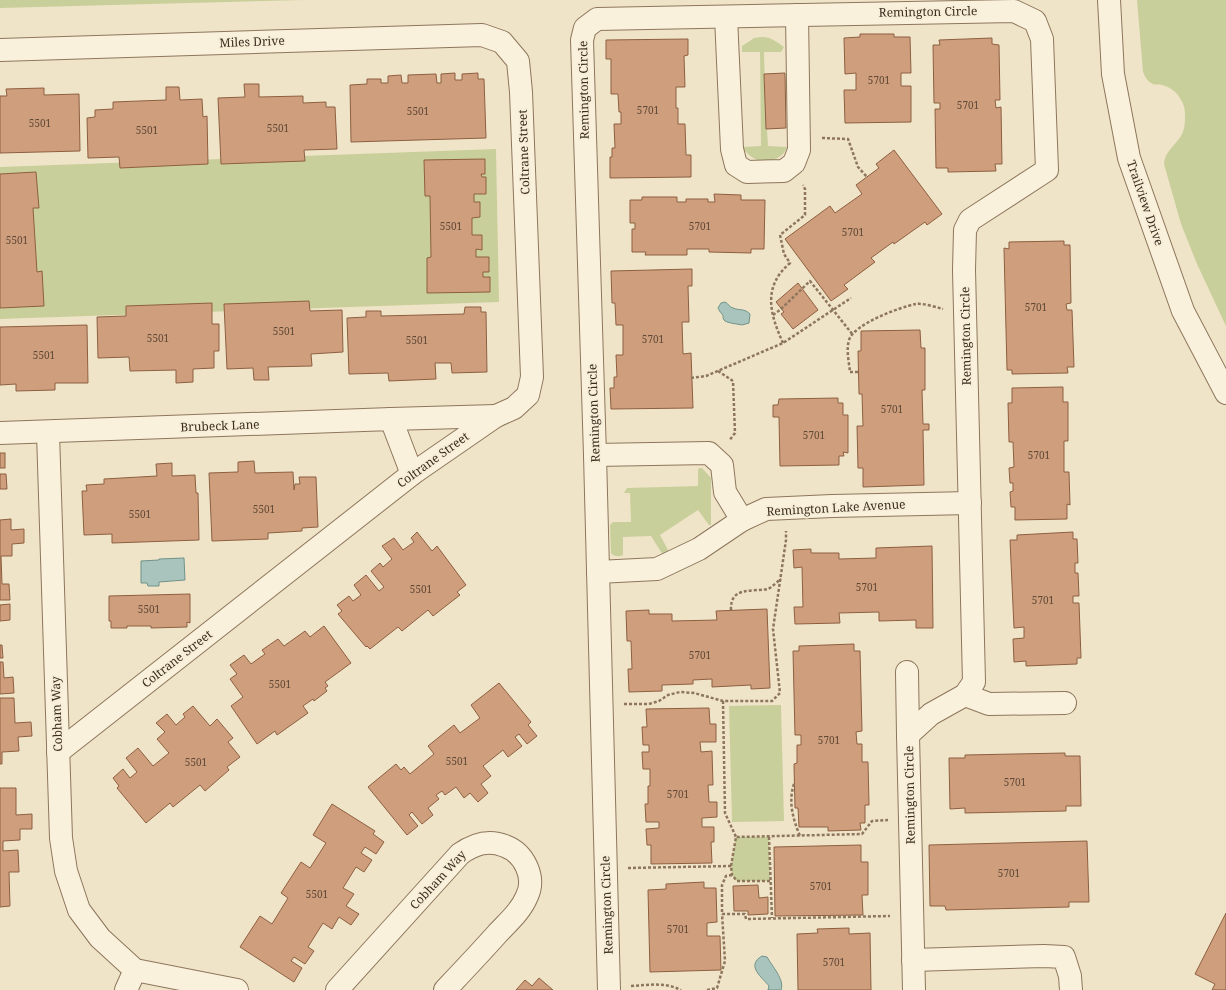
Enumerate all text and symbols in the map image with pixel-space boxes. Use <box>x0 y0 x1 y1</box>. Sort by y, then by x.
street label: Remington Circle <box>879 2 977 21</box>
street label: Miles Drive <box>219 32 285 51</box>
street label: Remington Circle <box>574 41 593 139</box>
house number: 5701 <box>868 73 890 87</box>
house number: 5701 <box>957 98 979 112</box>
house number: 5701 <box>637 103 659 117</box>
house number: 5501 <box>407 104 429 118</box>
street label: Coltrane Street <box>514 109 533 195</box>
house number: 5501 <box>29 116 51 130</box>
house number: 5501 <box>267 121 289 135</box>
house number: 5501 <box>136 123 158 137</box>
street label: Trailview Drive <box>1123 158 1168 248</box>
house number: 5501 <box>440 219 462 233</box>
house number: 5701 <box>689 219 711 233</box>
house number: 5701 <box>842 225 864 239</box>
house number: 5501 <box>6 233 28 247</box>
street label: Remington Circle <box>956 287 975 385</box>
house number: 5701 <box>1025 300 1047 314</box>
house number: 5501 <box>273 324 295 338</box>
house number: 5501 <box>147 331 169 345</box>
house number: 5701 <box>642 332 664 346</box>
house number: 5501 <box>406 333 428 347</box>
house number: 5501 <box>33 348 55 362</box>
street label: Remington Circle <box>583 363 604 463</box>
house number: 5701 <box>881 402 903 416</box>
street label: Brubeck Lane <box>180 416 260 435</box>
street label: Coltrane Street <box>393 428 472 491</box>
house number: 5701 <box>803 428 825 442</box>
house number: 5701 <box>1028 448 1050 462</box>
street label: Remington Lake Avenue <box>766 495 906 520</box>
house number: 5501 <box>253 502 275 516</box>
house number: 5501 <box>129 507 151 521</box>
house number: 5701 <box>856 580 878 594</box>
house number: 5501 <box>410 582 432 596</box>
house number: 5701 <box>1032 593 1054 607</box>
house number: 5501 <box>138 602 160 616</box>
street label: Coltrane Street <box>138 626 215 692</box>
house number: 5701 <box>689 648 711 662</box>
street label: Cobham Way <box>47 676 66 752</box>
house number: 5501 <box>269 677 291 691</box>
house number: 5701 <box>818 733 840 747</box>
street label: Remington Circle <box>900 746 919 844</box>
house number: 5501 <box>446 754 468 768</box>
house number: 5501 <box>185 755 207 769</box>
house number: 5701 <box>1004 775 1026 789</box>
house number: 5701 <box>667 787 689 801</box>
street label: Cobham Way <box>406 846 470 913</box>
street label: Remington Circle <box>596 855 617 955</box>
house number: 5701 <box>998 866 1020 880</box>
house number: 5701 <box>810 879 832 893</box>
house number: 5501 <box>306 887 328 901</box>
house number: 5701 <box>667 922 689 936</box>
house number: 5701 <box>823 955 845 969</box>

